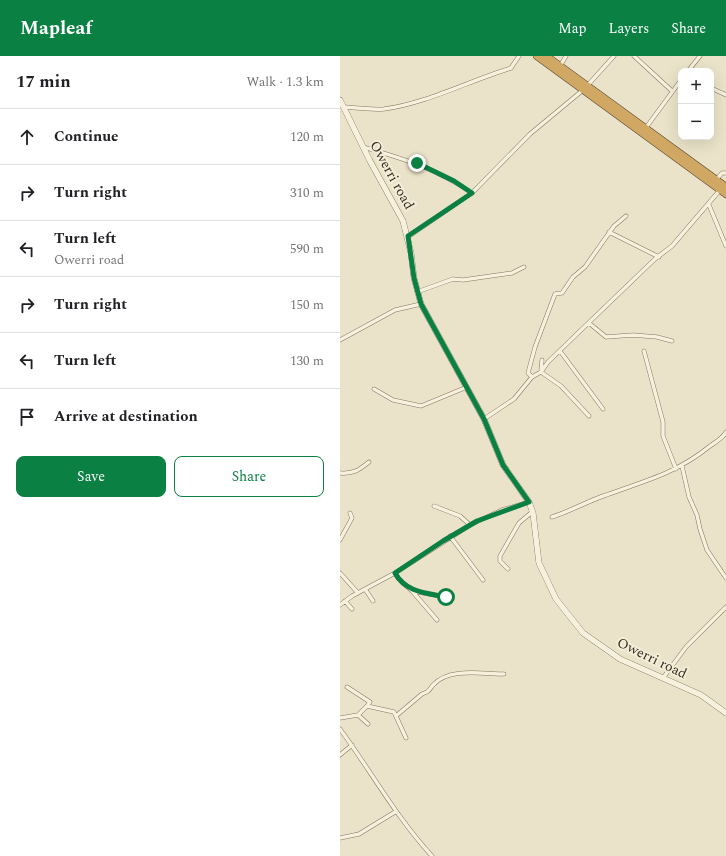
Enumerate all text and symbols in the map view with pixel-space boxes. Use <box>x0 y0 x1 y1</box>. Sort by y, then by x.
text: Mapleaf <box>20 14 92 43</box>
text: Map <box>558 18 587 39</box>
text: Layers <box>609 18 649 39</box>
text: Share <box>671 18 706 39</box>
map controls <box>678 68 714 140</box>
button: + <box>678 68 714 104</box>
text: 17 min <box>16 69 71 95</box>
text: Walk · 1.3 km <box>246 72 324 92</box>
button: − <box>678 104 714 140</box>
text: Continue <box>54 125 119 148</box>
icon: ahead <box>16 126 38 148</box>
text: 120 m <box>290 127 324 147</box>
street label: Owerri road <box>364 137 420 213</box>
route end <box>408 154 426 172</box>
text: Turn right <box>54 181 127 204</box>
icon: right <box>16 182 38 204</box>
text: 310 m <box>290 183 324 203</box>
text: Turn left <box>54 227 116 250</box>
icon: left <box>16 238 38 260</box>
text: 590 m <box>290 239 324 259</box>
text: Owerri road <box>54 250 124 270</box>
text: Turn right <box>54 293 127 316</box>
icon: right <box>16 294 38 316</box>
text: 150 m <box>290 295 324 315</box>
text: Turn left <box>54 349 116 372</box>
icon: left <box>16 350 38 372</box>
text: 130 m <box>290 351 324 371</box>
text: Arrive at destination <box>54 405 198 428</box>
icon: arrive <box>16 406 38 428</box>
button: Save <box>16 456 166 497</box>
button: Share <box>174 456 324 497</box>
route start <box>437 588 455 606</box>
street label: Owerri road <box>613 632 691 684</box>

